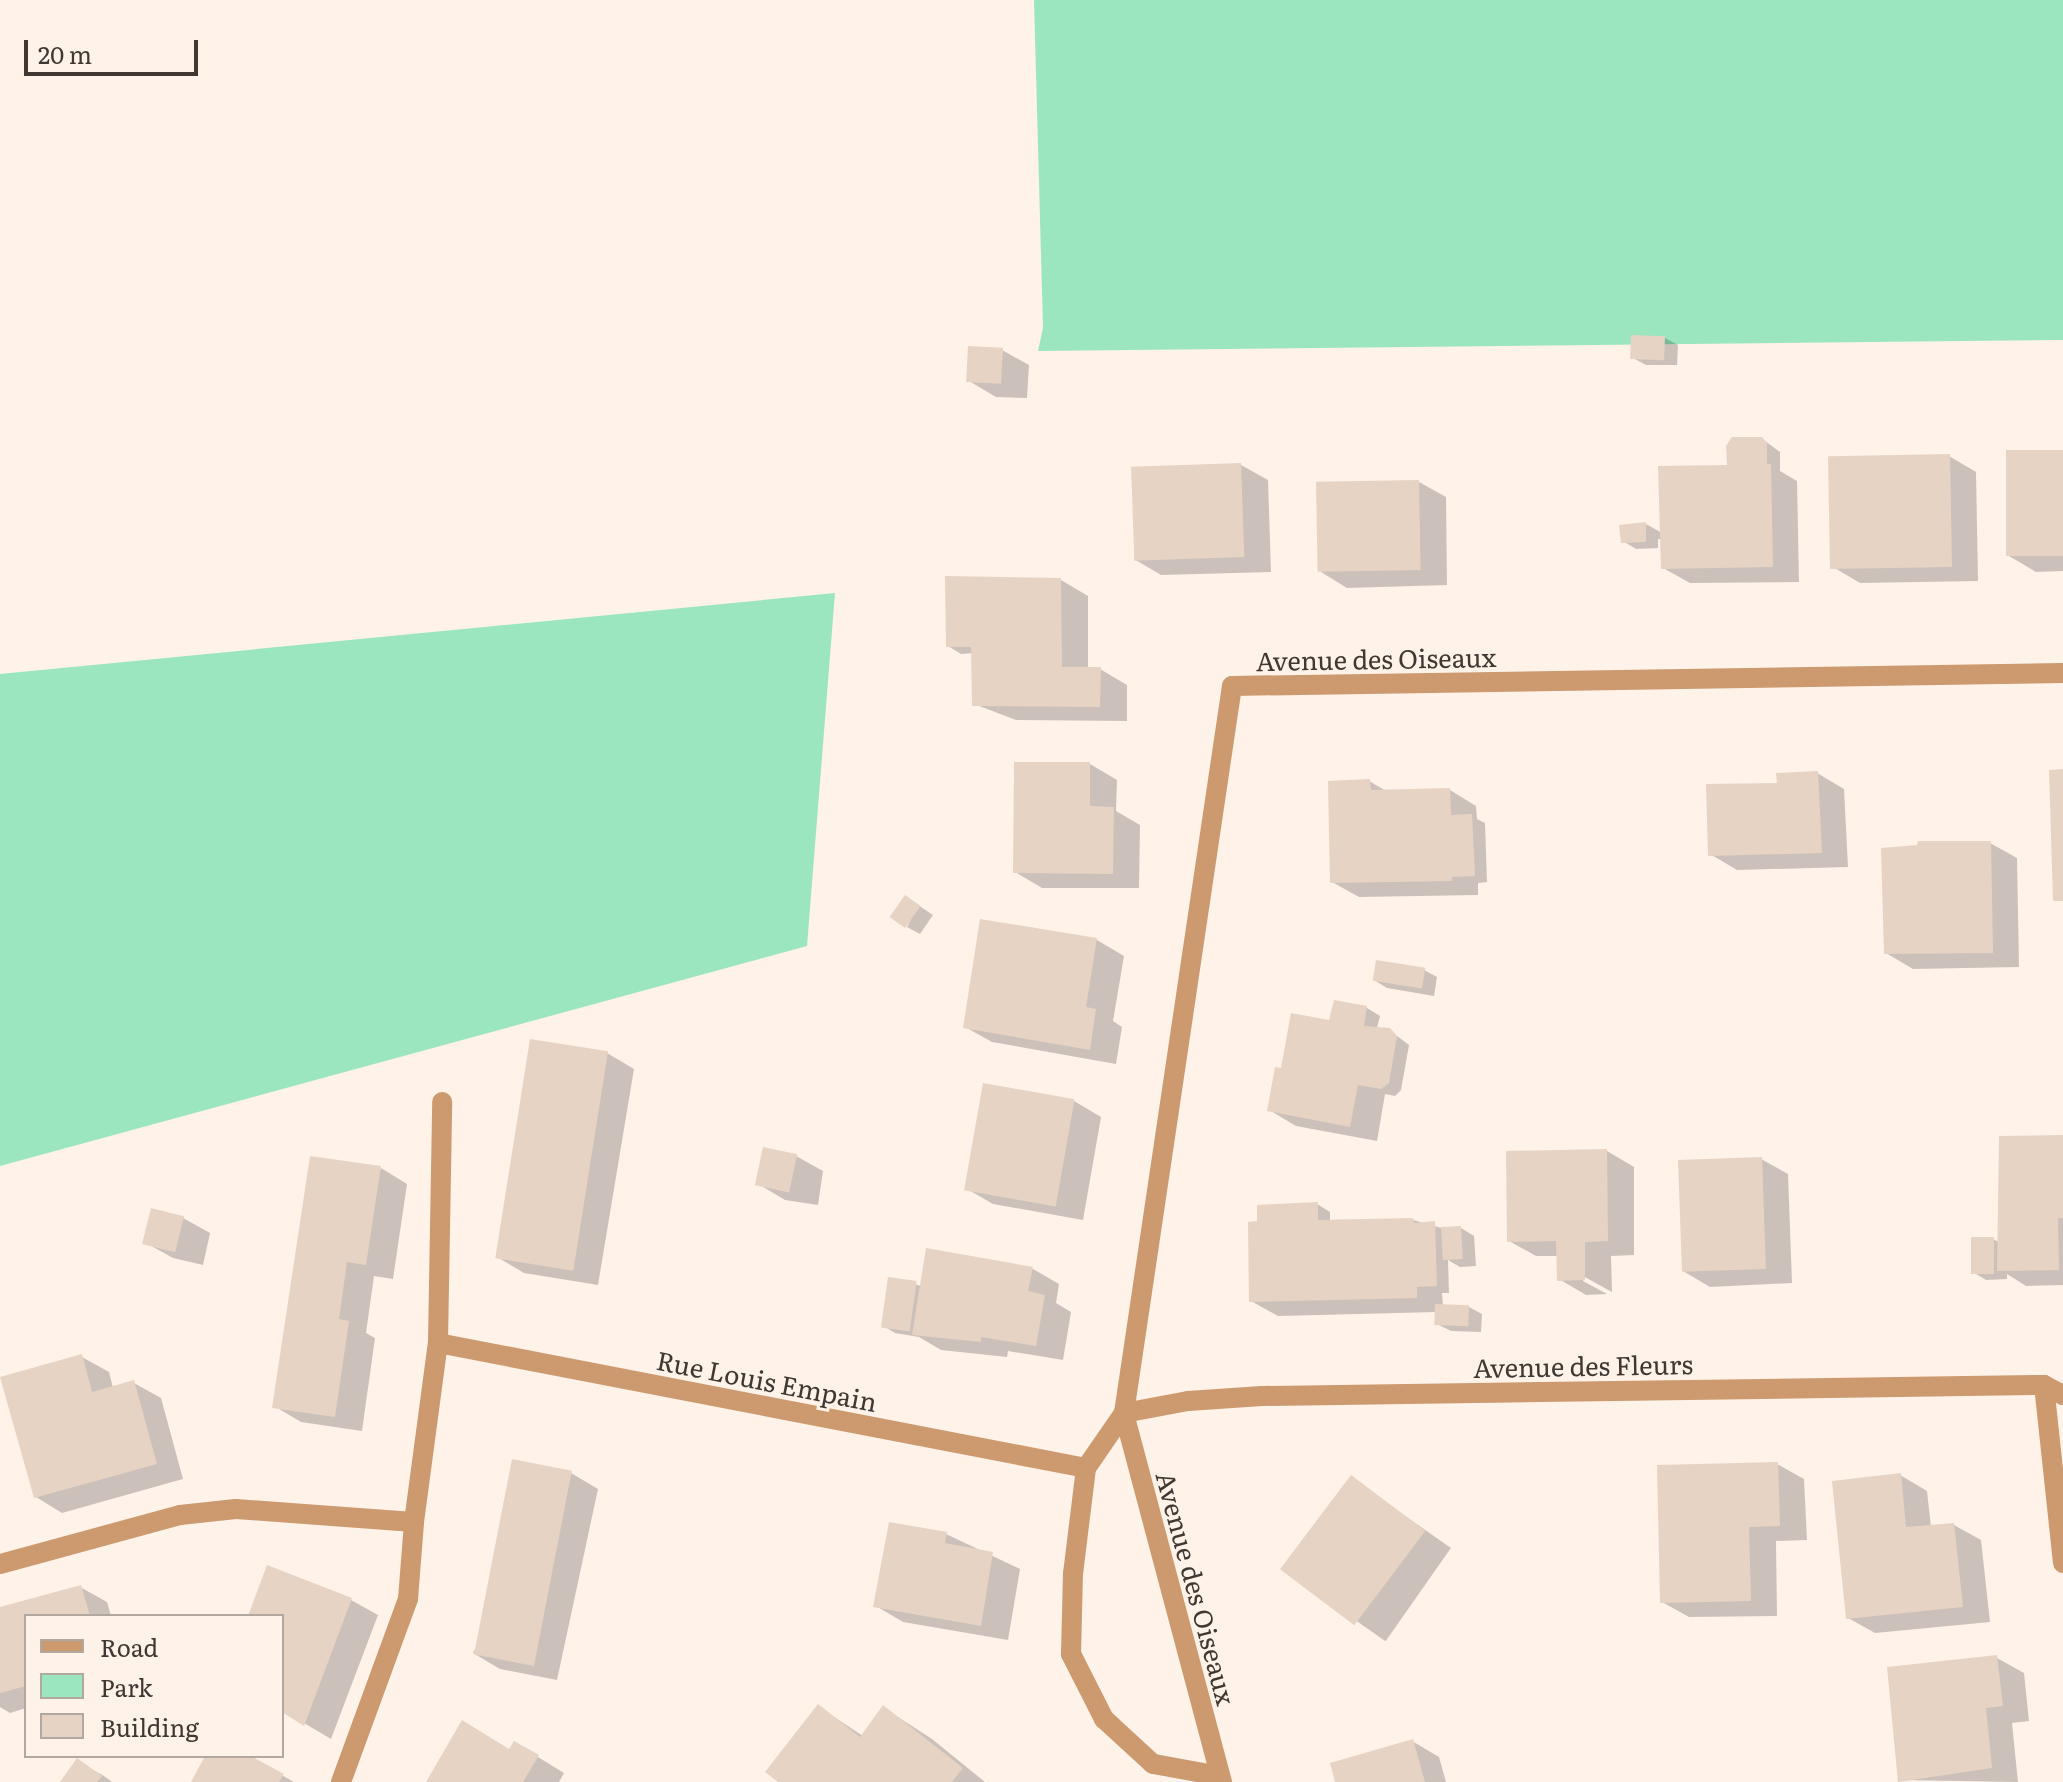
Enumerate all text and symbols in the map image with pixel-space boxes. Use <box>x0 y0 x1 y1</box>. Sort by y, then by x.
scale bar <box>28 24 202 74</box>
text: 20 m <box>38 36 92 71</box>
street label: Avenue des Oiseaux <box>1256 640 1496 676</box>
street label: Rue Louis Empain <box>654 1343 880 1417</box>
street label: Avenue des Fleurs <box>1473 1347 1693 1383</box>
street label: Avenue des Oiseaux <box>1151 1468 1243 1708</box>
legend <box>24 1614 284 1758</box>
text: Road <box>100 1629 158 1664</box>
text: Park <box>100 1669 153 1704</box>
text: Building <box>100 1709 199 1744</box>

